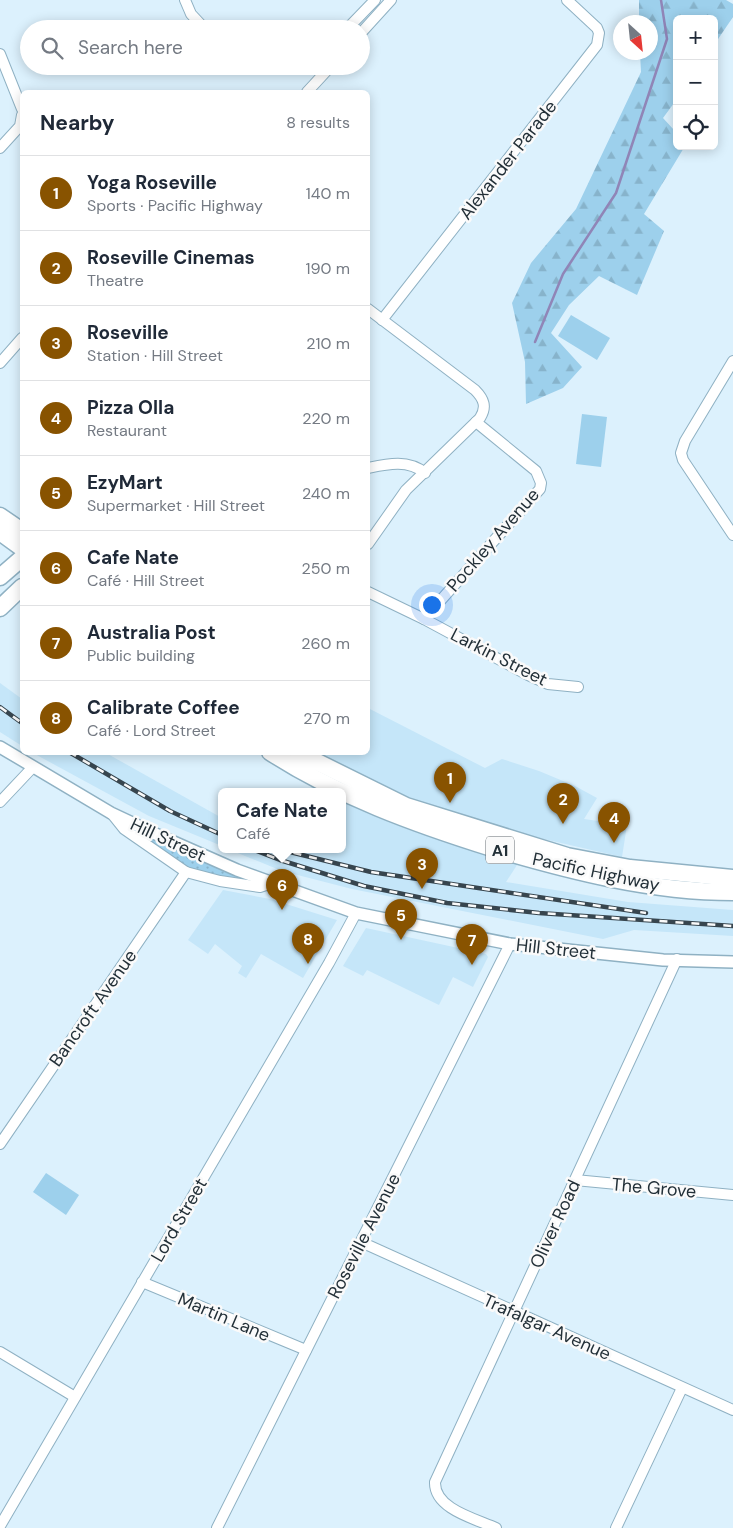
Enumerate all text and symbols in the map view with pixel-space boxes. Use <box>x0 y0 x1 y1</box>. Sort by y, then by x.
north arrow <box>613 15 658 60</box>
map controls <box>673 15 718 150</box>
button: + <box>673 15 718 60</box>
search box <box>20 20 370 75</box>
icon: search <box>38 34 66 62</box>
text: Search here <box>78 35 183 60</box>
button: − <box>673 60 718 105</box>
street label: Alexander Parade <box>454 95 562 225</box>
button: locate <box>673 105 718 150</box>
text: Nearby <box>40 109 114 137</box>
text: 8 results <box>286 112 350 133</box>
text: Yoga Roseville <box>87 170 217 195</box>
text: 1 <box>53 183 59 204</box>
text: 140 m <box>306 183 350 204</box>
text: Sports · Pacific Highway <box>87 195 263 216</box>
text: Roseville Cinemas <box>87 245 255 270</box>
text: 2 <box>51 258 61 279</box>
text: 190 m <box>306 258 350 279</box>
text: Theatre <box>87 270 144 291</box>
text: Roseville <box>87 320 169 345</box>
text: 3 <box>51 333 61 354</box>
text: 210 m <box>306 333 350 354</box>
text: Station · Hill Street <box>87 345 223 366</box>
text: Pizza Olla <box>87 395 174 420</box>
text: 4 <box>51 408 61 429</box>
text: 220 m <box>302 408 350 429</box>
text: Restaurant <box>87 420 167 441</box>
text: EzyMart <box>87 470 163 495</box>
text: 5 <box>51 483 61 504</box>
text: 240 m <box>302 483 350 504</box>
street label: Pockley Avenue <box>441 483 545 597</box>
text: Supermarket · Hill Street <box>87 495 265 516</box>
text: Cafe Nate <box>87 545 179 570</box>
text: 6 <box>51 558 61 579</box>
text: 250 m <box>302 558 350 579</box>
text: Café · Hill Street <box>87 570 205 591</box>
your location <box>419 592 445 618</box>
text: Australia Post <box>87 620 216 645</box>
street label: Larkin Street <box>447 622 551 692</box>
text: 7 <box>52 633 60 654</box>
text: 260 m <box>301 633 350 654</box>
text: Public building <box>87 645 195 666</box>
text: Calibrate Coffee <box>87 695 240 720</box>
text: 8 <box>51 708 61 729</box>
text: 270 m <box>303 708 350 729</box>
text: Café · Lord Street <box>87 720 216 741</box>
pin: 1 <box>434 762 466 803</box>
pin: 2 <box>547 783 579 824</box>
popup <box>218 788 346 853</box>
text: Cafe Nate <box>236 798 328 823</box>
pin: 4 <box>598 802 630 843</box>
street label: Hill Street <box>126 812 210 868</box>
text: Café <box>236 823 270 844</box>
road number: A1 <box>486 836 514 864</box>
street label: Pacific Highway <box>530 847 662 897</box>
pin: 3 <box>406 848 438 889</box>
pin: 6 <box>266 869 298 910</box>
pin: 5 <box>385 899 417 940</box>
pin: 8 <box>292 923 324 964</box>
pin: 7 <box>456 924 488 965</box>
street label: Hill Street <box>515 933 597 965</box>
street label: Bancroft Avenue <box>44 945 142 1071</box>
street label: Roseville Avenue <box>322 1169 406 1303</box>
street label: The Grove <box>611 1172 697 1204</box>
street label: Lord Street <box>145 1174 213 1266</box>
street label: Oliver Road <box>524 1176 586 1272</box>
street label: Martin Lane <box>174 1287 274 1347</box>
street label: Trafalgar Avenue <box>479 1288 615 1366</box>

